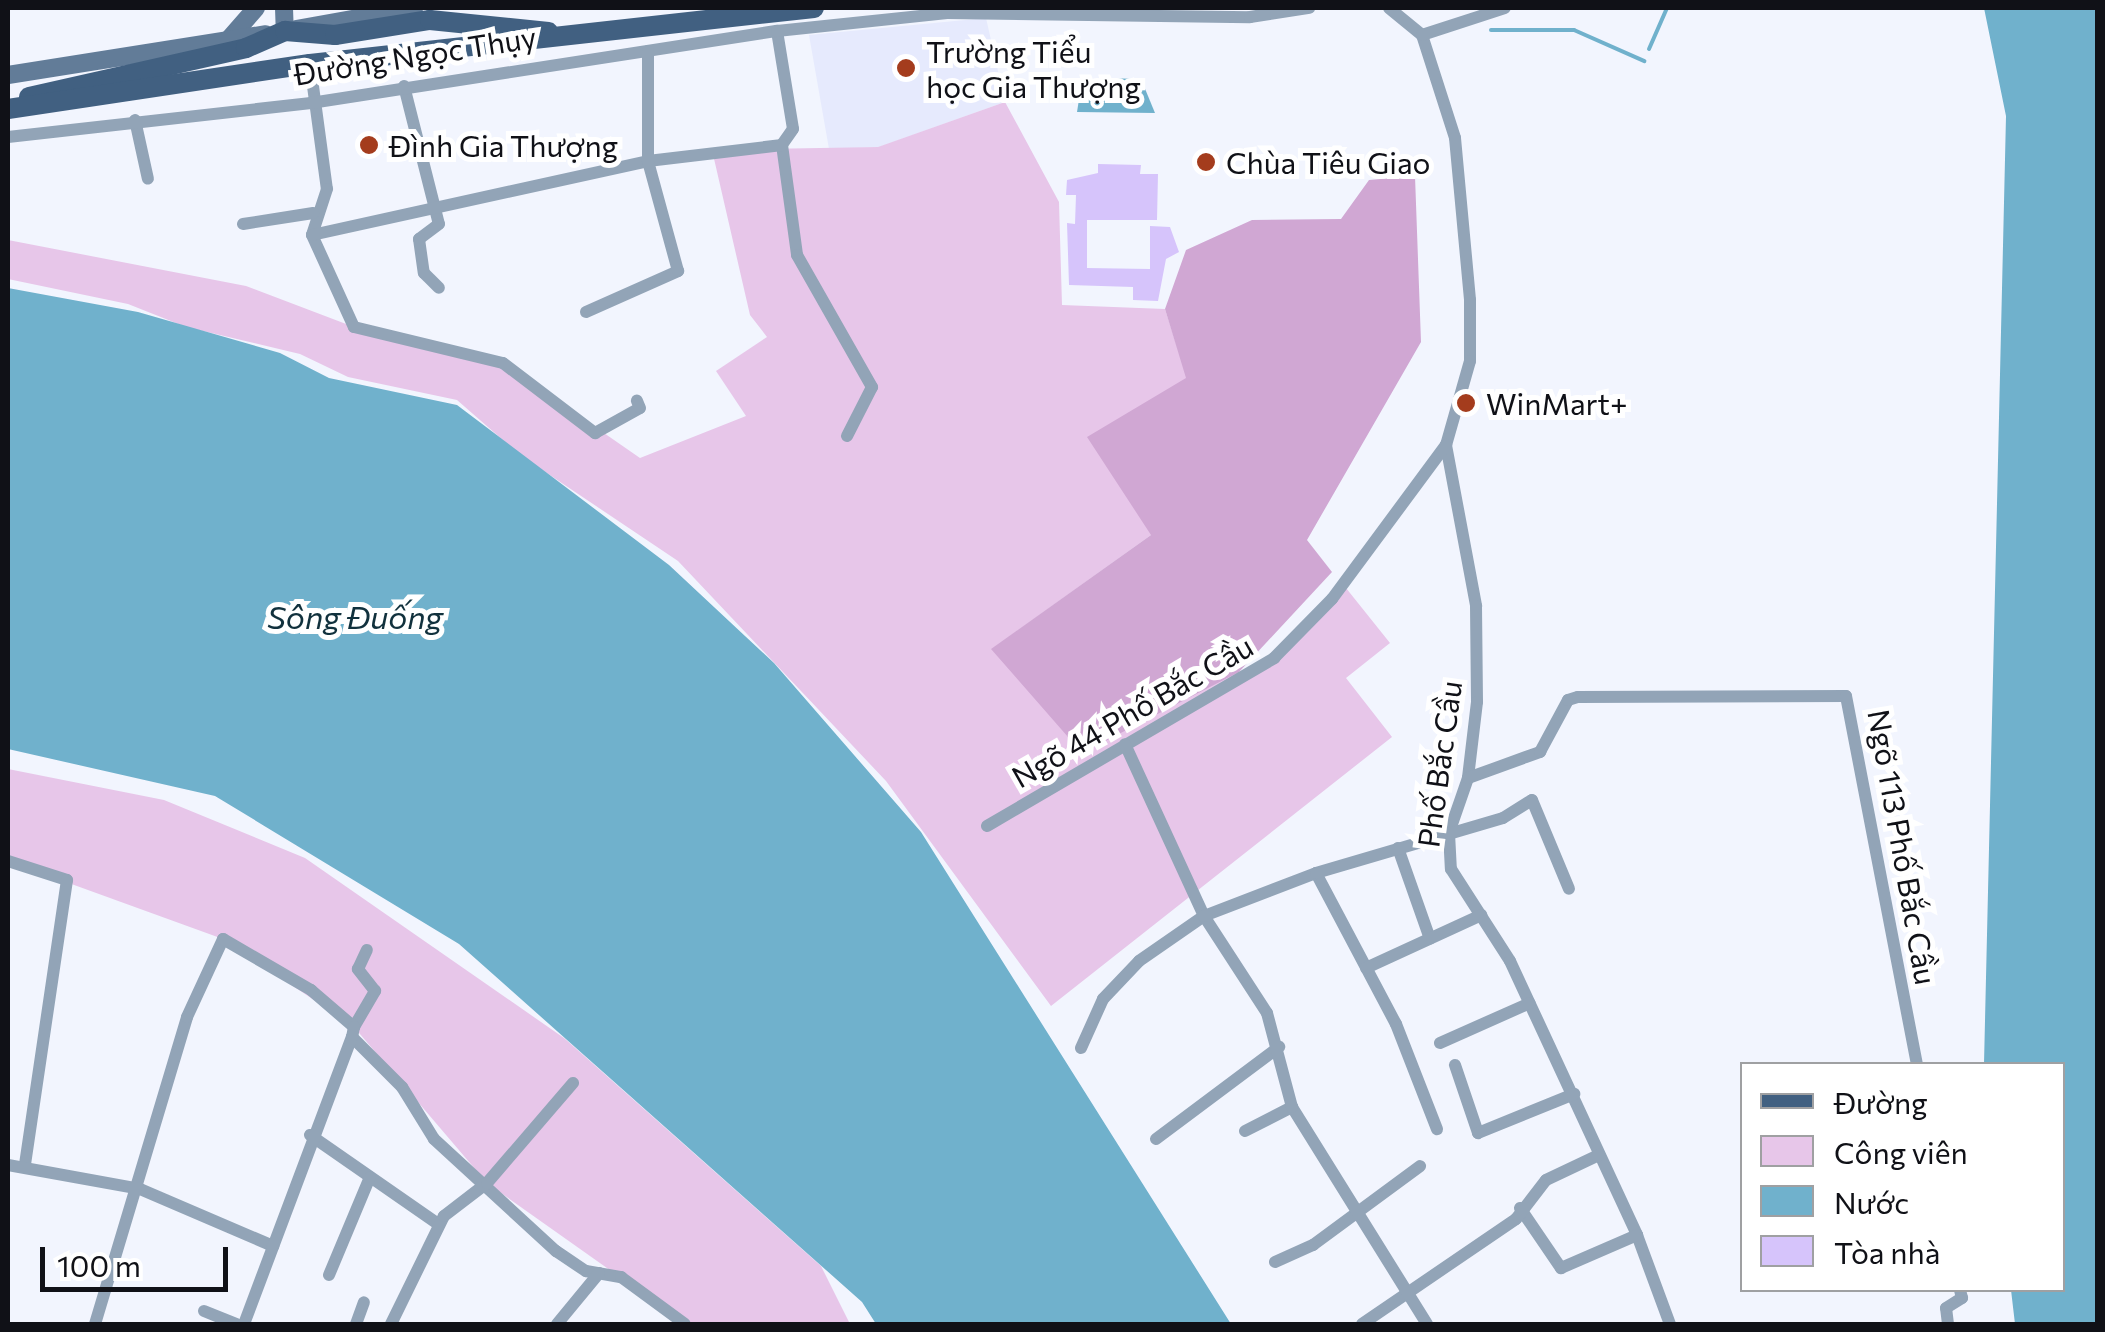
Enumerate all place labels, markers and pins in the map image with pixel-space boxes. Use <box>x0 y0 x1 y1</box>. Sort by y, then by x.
place label: Trường Tiểu học Gia Thượng <box>926 33 1141 104</box>
marker: Trường Tiểu học Gia Thượng <box>895 57 917 79</box>
place label: Đình Gia Thượng <box>389 127 618 163</box>
marker: Đình Gia Thượng <box>358 134 380 156</box>
place label: Chùa Tiêu Giao <box>1226 144 1431 180</box>
marker: Chùa Tiêu Giao <box>1195 151 1217 173</box>
place label: WinMart+ <box>1486 385 1628 421</box>
marker: WinMart+ <box>1455 392 1477 414</box>

